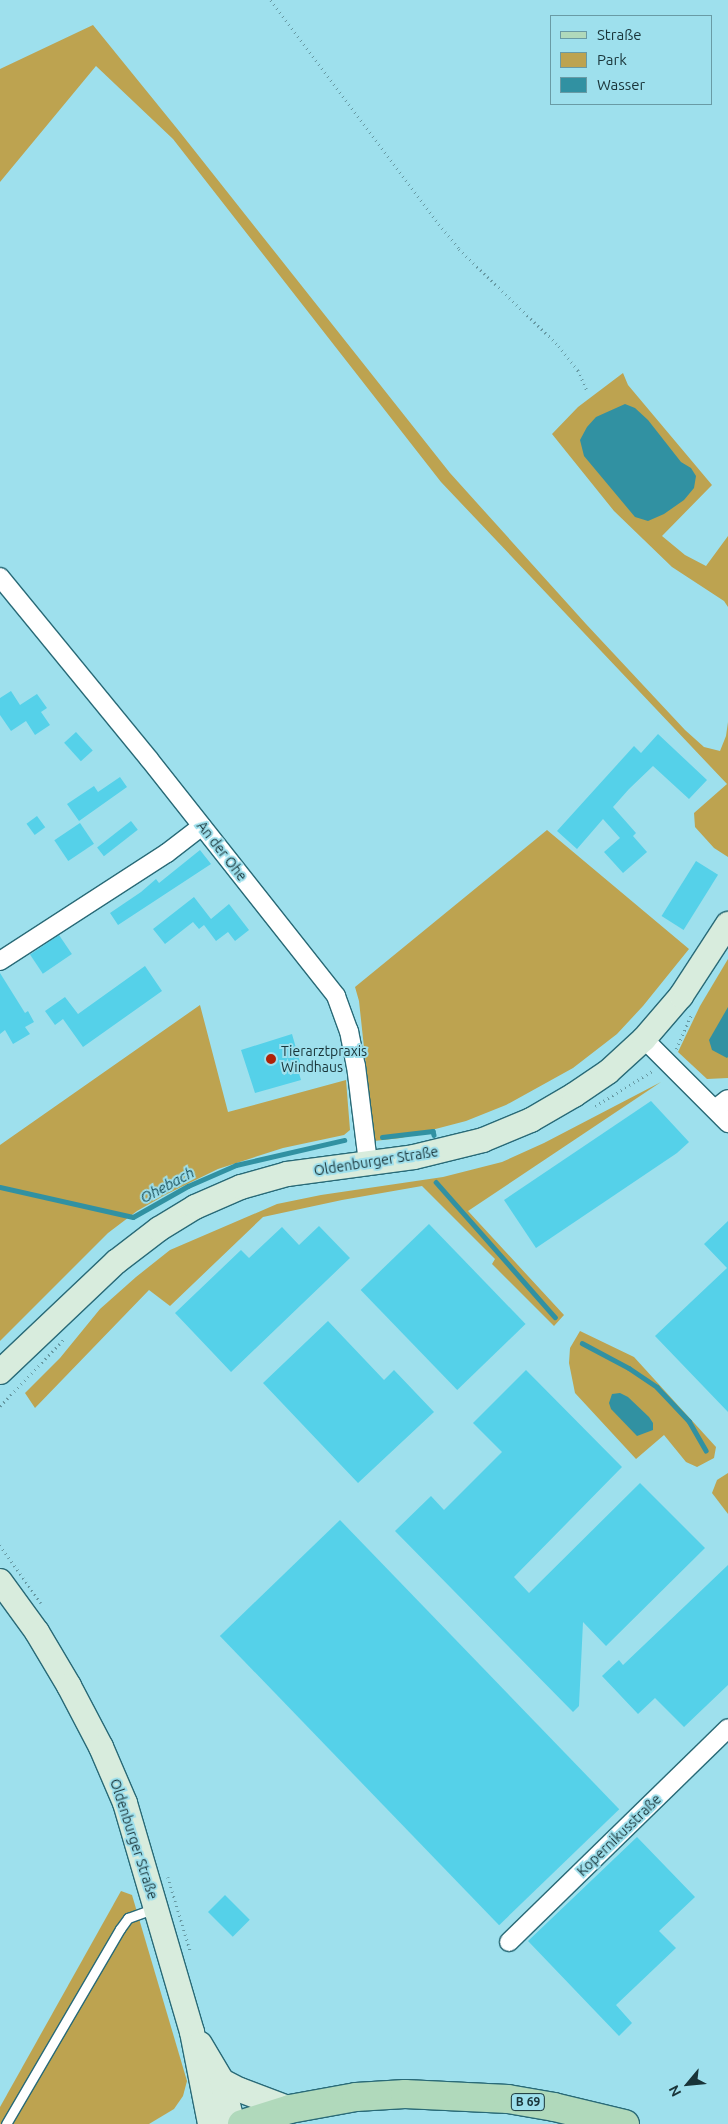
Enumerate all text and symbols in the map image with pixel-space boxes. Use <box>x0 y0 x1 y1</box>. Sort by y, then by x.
legend <box>550 15 713 105</box>
text: Straße <box>597 26 641 43</box>
text: Park <box>597 51 627 68</box>
text: Wasser <box>597 76 645 93</box>
street label: An der Ohe <box>193 818 251 884</box>
place label: Tierarztpraxis Windhaus <box>281 1043 367 1076</box>
marker: Tierarztpraxis Windhaus <box>265 1053 277 1065</box>
street label: Oldenburger Straße <box>313 1143 439 1179</box>
water label: Ohebach <box>137 1163 197 1207</box>
street label: Oldenburger Straße <box>107 1777 161 1901</box>
street label: Kopernikusstraße <box>573 1791 665 1879</box>
north arrow <box>663 2059 713 2109</box>
text: N <box>665 2083 684 2099</box>
road number: B 69 <box>510 2092 546 2112</box>

